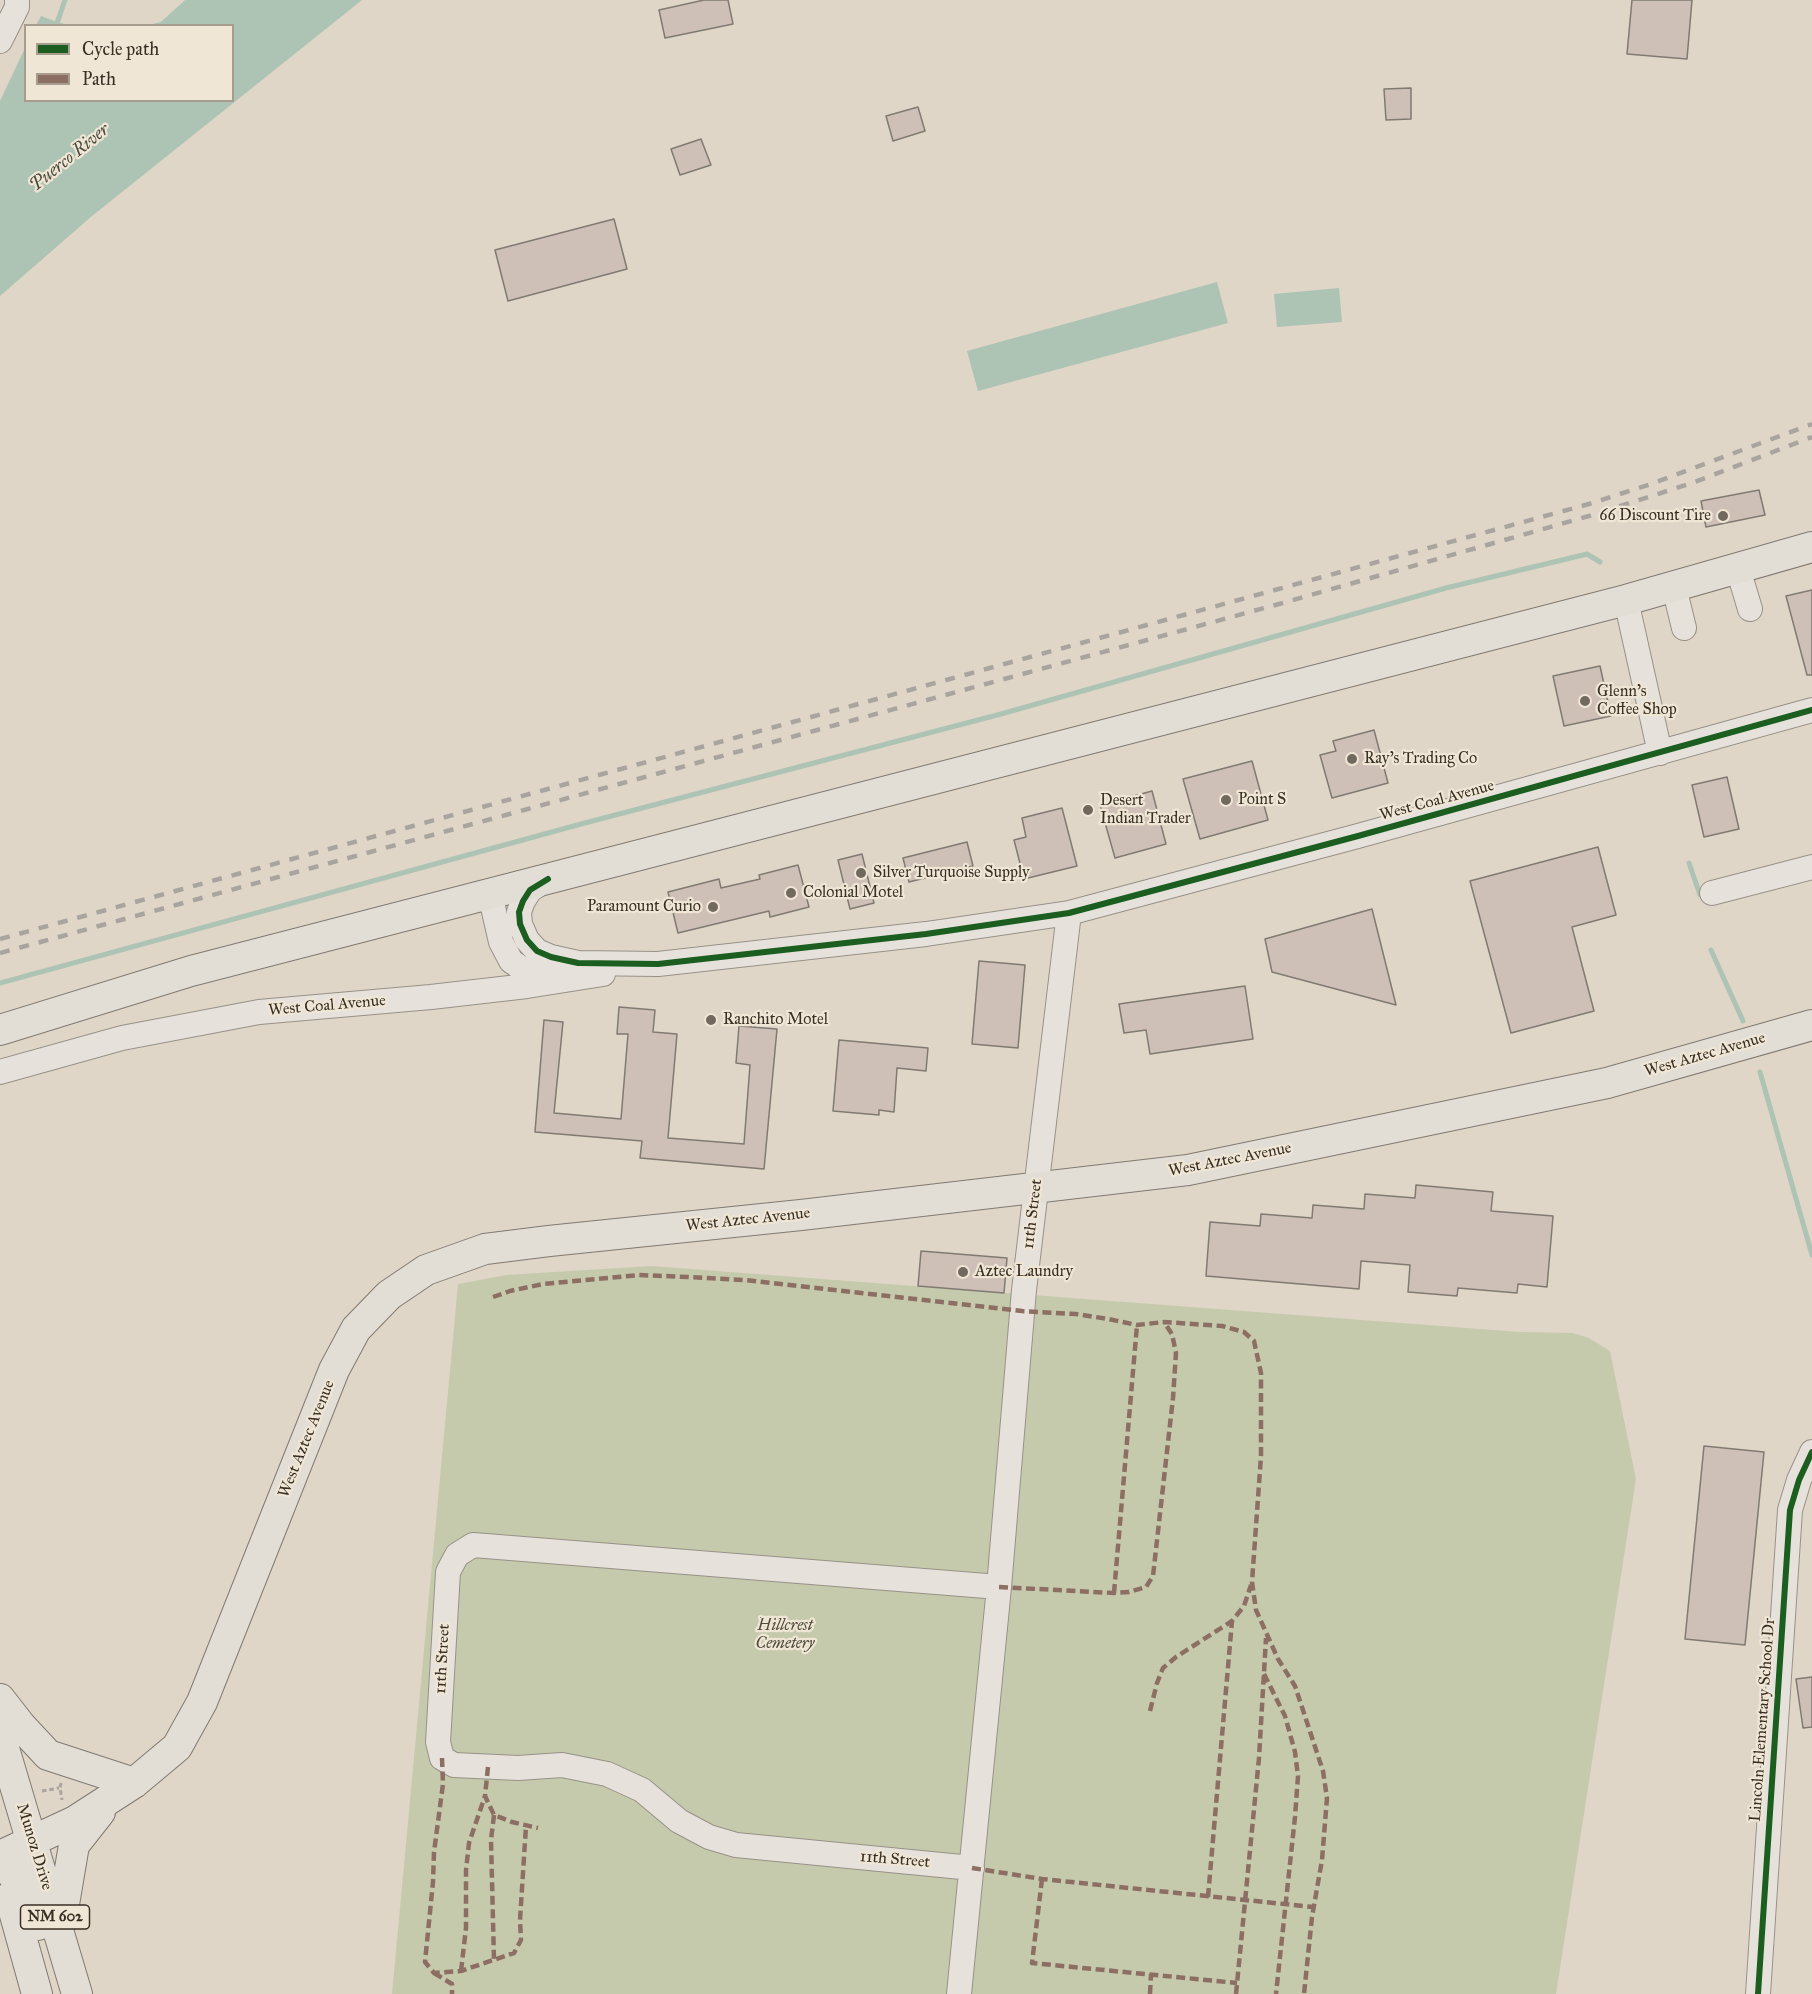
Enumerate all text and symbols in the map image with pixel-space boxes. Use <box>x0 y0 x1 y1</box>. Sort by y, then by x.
legend <box>24 24 234 102</box>
text: Cycle path <box>82 38 159 60</box>
text: Path <box>82 68 116 90</box>
water label: Puerco River <box>26 119 114 197</box>
place label: 66 Discount Tire <box>1599 506 1711 526</box>
marker: 66 Discount Tire <box>1716 509 1730 523</box>
place label: Glenn's Coffee Shop <box>1597 682 1677 720</box>
marker: Glenn's Coffee Shop <box>1578 694 1592 708</box>
place label: Ray's Trading Co <box>1364 749 1477 769</box>
marker: Ray's Trading Co <box>1345 752 1359 766</box>
street label: West Coal Avenue <box>1378 776 1496 826</box>
place label: Point S <box>1238 790 1286 810</box>
place label: Desert Indian Trader <box>1100 791 1191 829</box>
marker: Point S <box>1219 793 1233 807</box>
marker: Desert Indian Trader <box>1081 803 1095 817</box>
place label: Silver Turquoise Supply <box>873 863 1029 883</box>
marker: Silver Turquoise Supply <box>854 866 868 880</box>
place label: Colonial Motel <box>803 883 903 903</box>
marker: Colonial Motel <box>784 886 798 900</box>
place label: Paramount Curio <box>587 897 701 917</box>
marker: Paramount Curio <box>706 900 720 914</box>
street label: West Coal Avenue <box>267 991 387 1021</box>
place label: Ranchito Motel <box>723 1010 828 1030</box>
marker: Ranchito Motel <box>704 1013 718 1027</box>
street label: West Aztec Avenue <box>1642 1029 1768 1081</box>
street label: West Aztec Avenue <box>1167 1139 1293 1181</box>
street label: 11th Street <box>1019 1178 1047 1250</box>
street label: West Aztec Avenue <box>685 1204 811 1236</box>
place label: Aztec Laundry <box>975 1262 1073 1282</box>
marker: Aztec Laundry <box>956 1265 970 1279</box>
street label: West Aztec Avenue <box>275 1378 339 1500</box>
park label: Hillcrest Cemetery <box>756 1616 814 1654</box>
street label: Lincoln Elementary School Dr <box>1746 1618 1780 1822</box>
street label: 11th Street <box>432 1623 454 1695</box>
street label: Munoz Drive <box>12 1801 56 1893</box>
street label: 11th Street <box>859 1847 931 1873</box>
road number: NM 602 <box>20 1905 90 1929</box>

